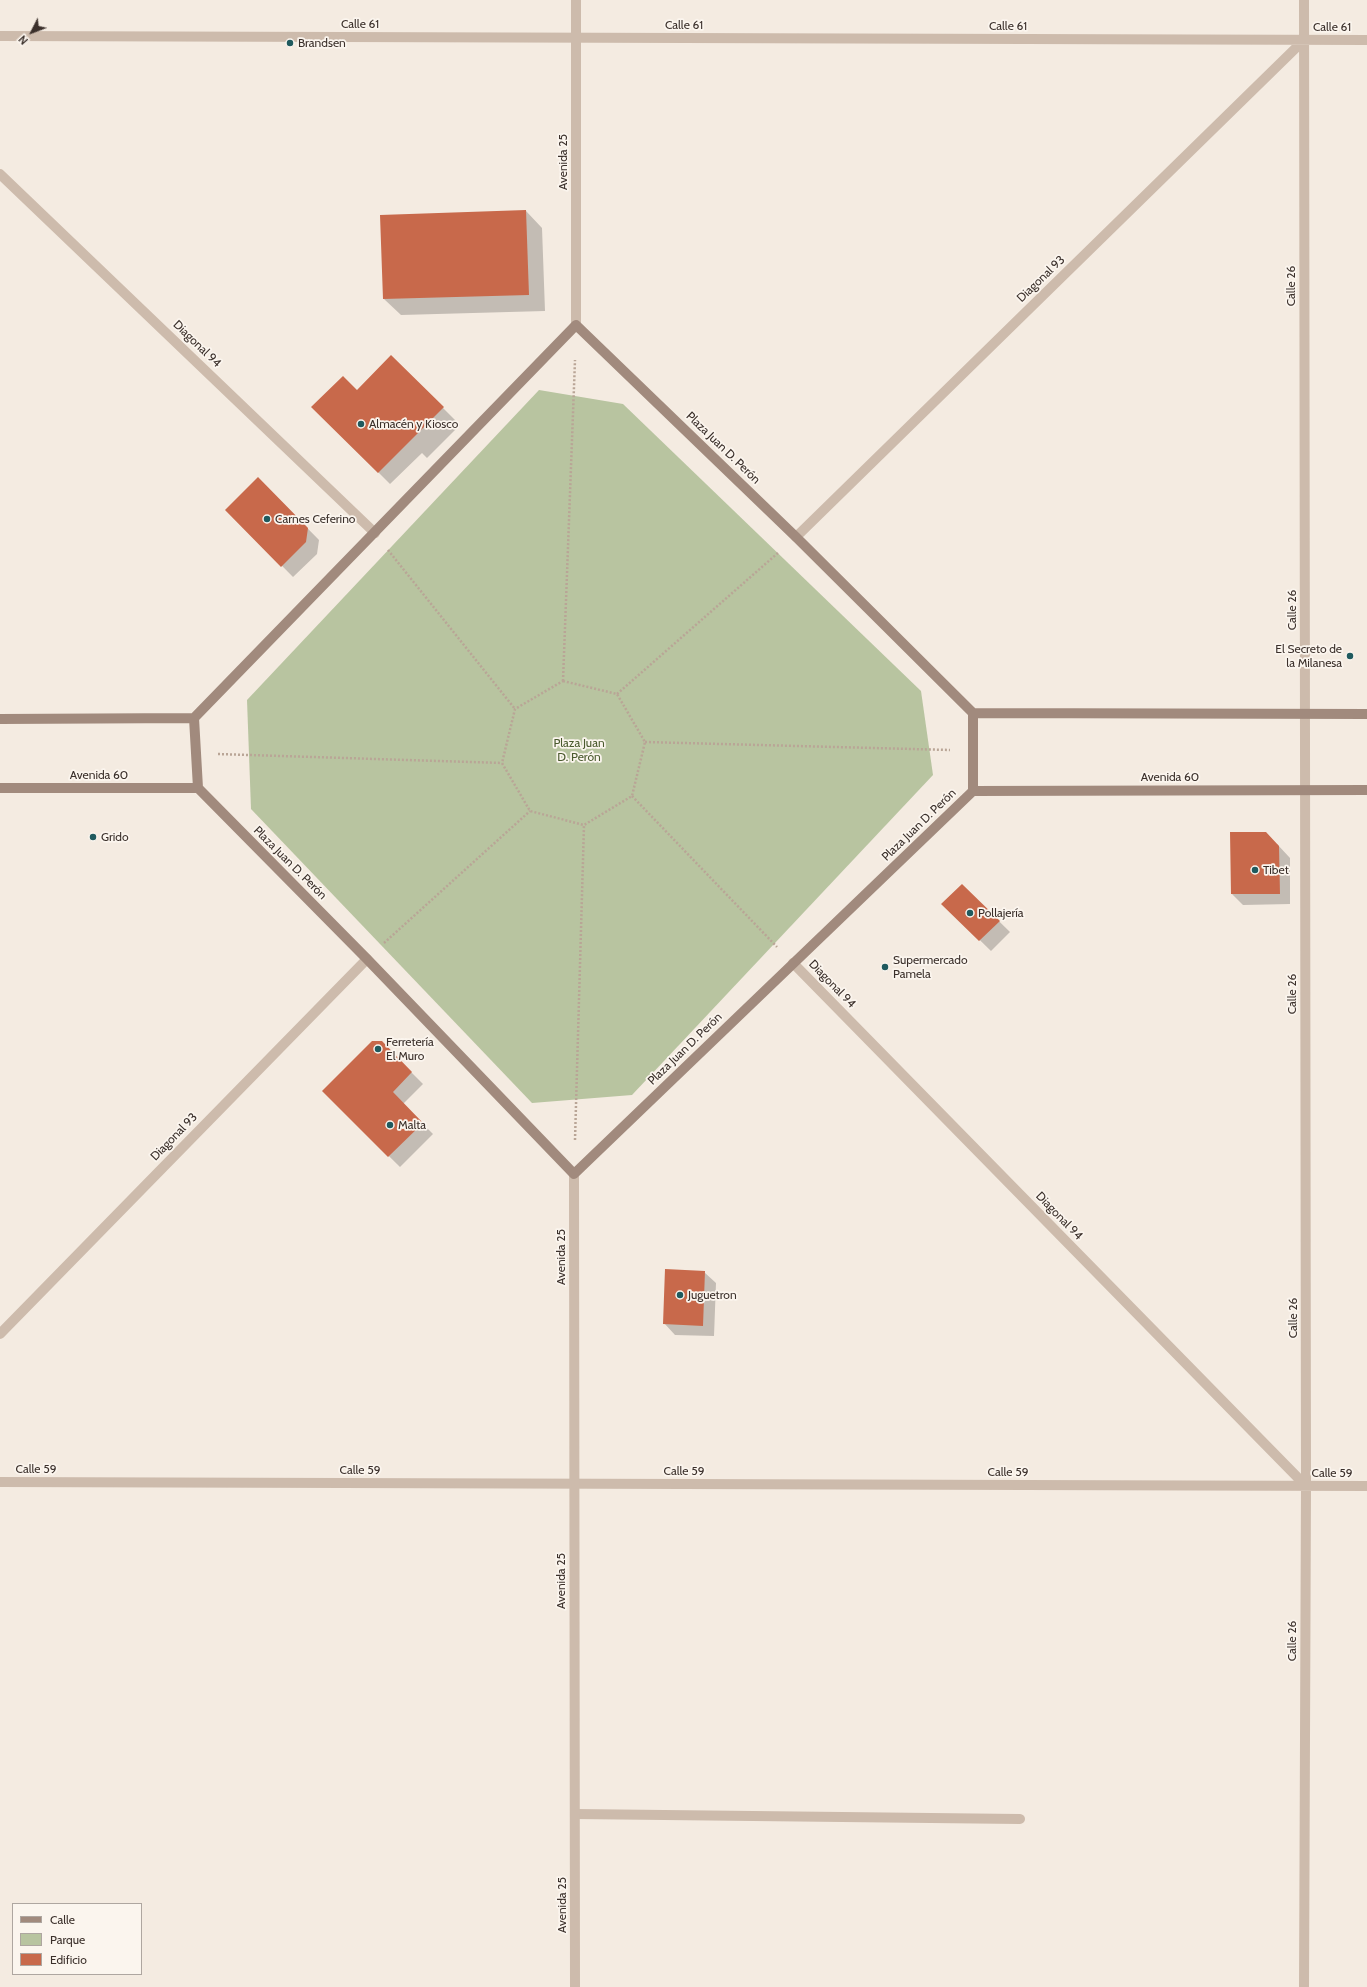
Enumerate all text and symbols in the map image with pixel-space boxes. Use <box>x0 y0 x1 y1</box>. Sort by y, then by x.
north arrow <box>12 12 52 52</box>
street label: Calle 61 <box>341 17 379 31</box>
street label: Calle 61 <box>665 18 703 32</box>
street label: Calle 61 <box>989 19 1027 33</box>
street label: Calle 61 <box>1313 20 1351 34</box>
text: N <box>15 32 31 48</box>
place label: Brandsen <box>298 36 346 50</box>
marker: Brandsen <box>285 38 295 48</box>
street label: Avenida 25 <box>556 134 570 190</box>
street label: Diagonal 93 <box>1014 253 1068 305</box>
street label: Calle 26 <box>1284 266 1298 306</box>
street label: Diagonal 94 <box>170 318 224 370</box>
street label: Plaza Juan D. Perón <box>683 409 763 487</box>
place label: Almacén y Kiosco <box>369 417 458 431</box>
marker: Almacén y Kiosco <box>356 419 366 429</box>
place label: Carnes Ceferino <box>275 512 355 526</box>
marker: Carnes Ceferino <box>262 514 272 524</box>
street label: Calle 26 <box>1285 590 1299 630</box>
place label: El Secreto de la Milanesa <box>1275 642 1342 670</box>
marker: El Secreto de la Milanesa <box>1345 651 1355 661</box>
park label: Plaza Juan D. Perón <box>553 736 605 764</box>
street label: Avenida 60 <box>70 768 128 782</box>
street label: Avenida 60 <box>1141 770 1199 784</box>
street label: Plaza Juan D. Perón <box>879 786 959 864</box>
street label: Plaza Juan D. Perón <box>250 823 330 903</box>
place label: Grido <box>101 830 129 844</box>
marker: Grido <box>88 832 98 842</box>
place label: Tibet <box>1263 863 1289 877</box>
marker: Tibet <box>1250 865 1260 875</box>
place label: Pollajería <box>978 906 1024 920</box>
marker: Pollajería <box>965 908 975 918</box>
place label: Supermercado Pamela <box>893 953 968 981</box>
street label: Diagonal 94 <box>806 957 858 1011</box>
marker: Supermercado Pamela <box>880 962 890 972</box>
street label: Calle 26 <box>1285 974 1299 1014</box>
street label: Plaza Juan D. Perón <box>645 1010 725 1088</box>
place label: Ferretería El Muro <box>386 1035 434 1063</box>
marker: Ferretería El Muro <box>373 1044 383 1054</box>
street label: Diagonal 93 <box>148 1110 200 1164</box>
place label: Malta <box>398 1118 426 1132</box>
marker: Malta <box>385 1120 395 1130</box>
street label: Diagonal 94 <box>1033 1189 1085 1243</box>
street label: Avenida 25 <box>554 1229 568 1285</box>
place label: Juguetron <box>688 1288 737 1302</box>
marker: Juguetron <box>675 1290 685 1300</box>
street label: Calle 26 <box>1286 1298 1300 1338</box>
street label: Calle 59 <box>16 1462 56 1476</box>
street label: Calle 59 <box>340 1463 380 1477</box>
street label: Calle 59 <box>664 1464 704 1478</box>
street label: Calle 59 <box>988 1465 1028 1479</box>
street label: Calle 59 <box>1312 1466 1352 1480</box>
street label: Avenida 25 <box>554 1553 568 1609</box>
street label: Calle 26 <box>1285 1621 1299 1661</box>
street label: Avenida 25 <box>555 1877 569 1933</box>
legend <box>12 1903 142 1975</box>
text: Calle <box>50 1912 75 1927</box>
text: Parque <box>50 1932 85 1947</box>
text: Edificio <box>50 1952 87 1967</box>

